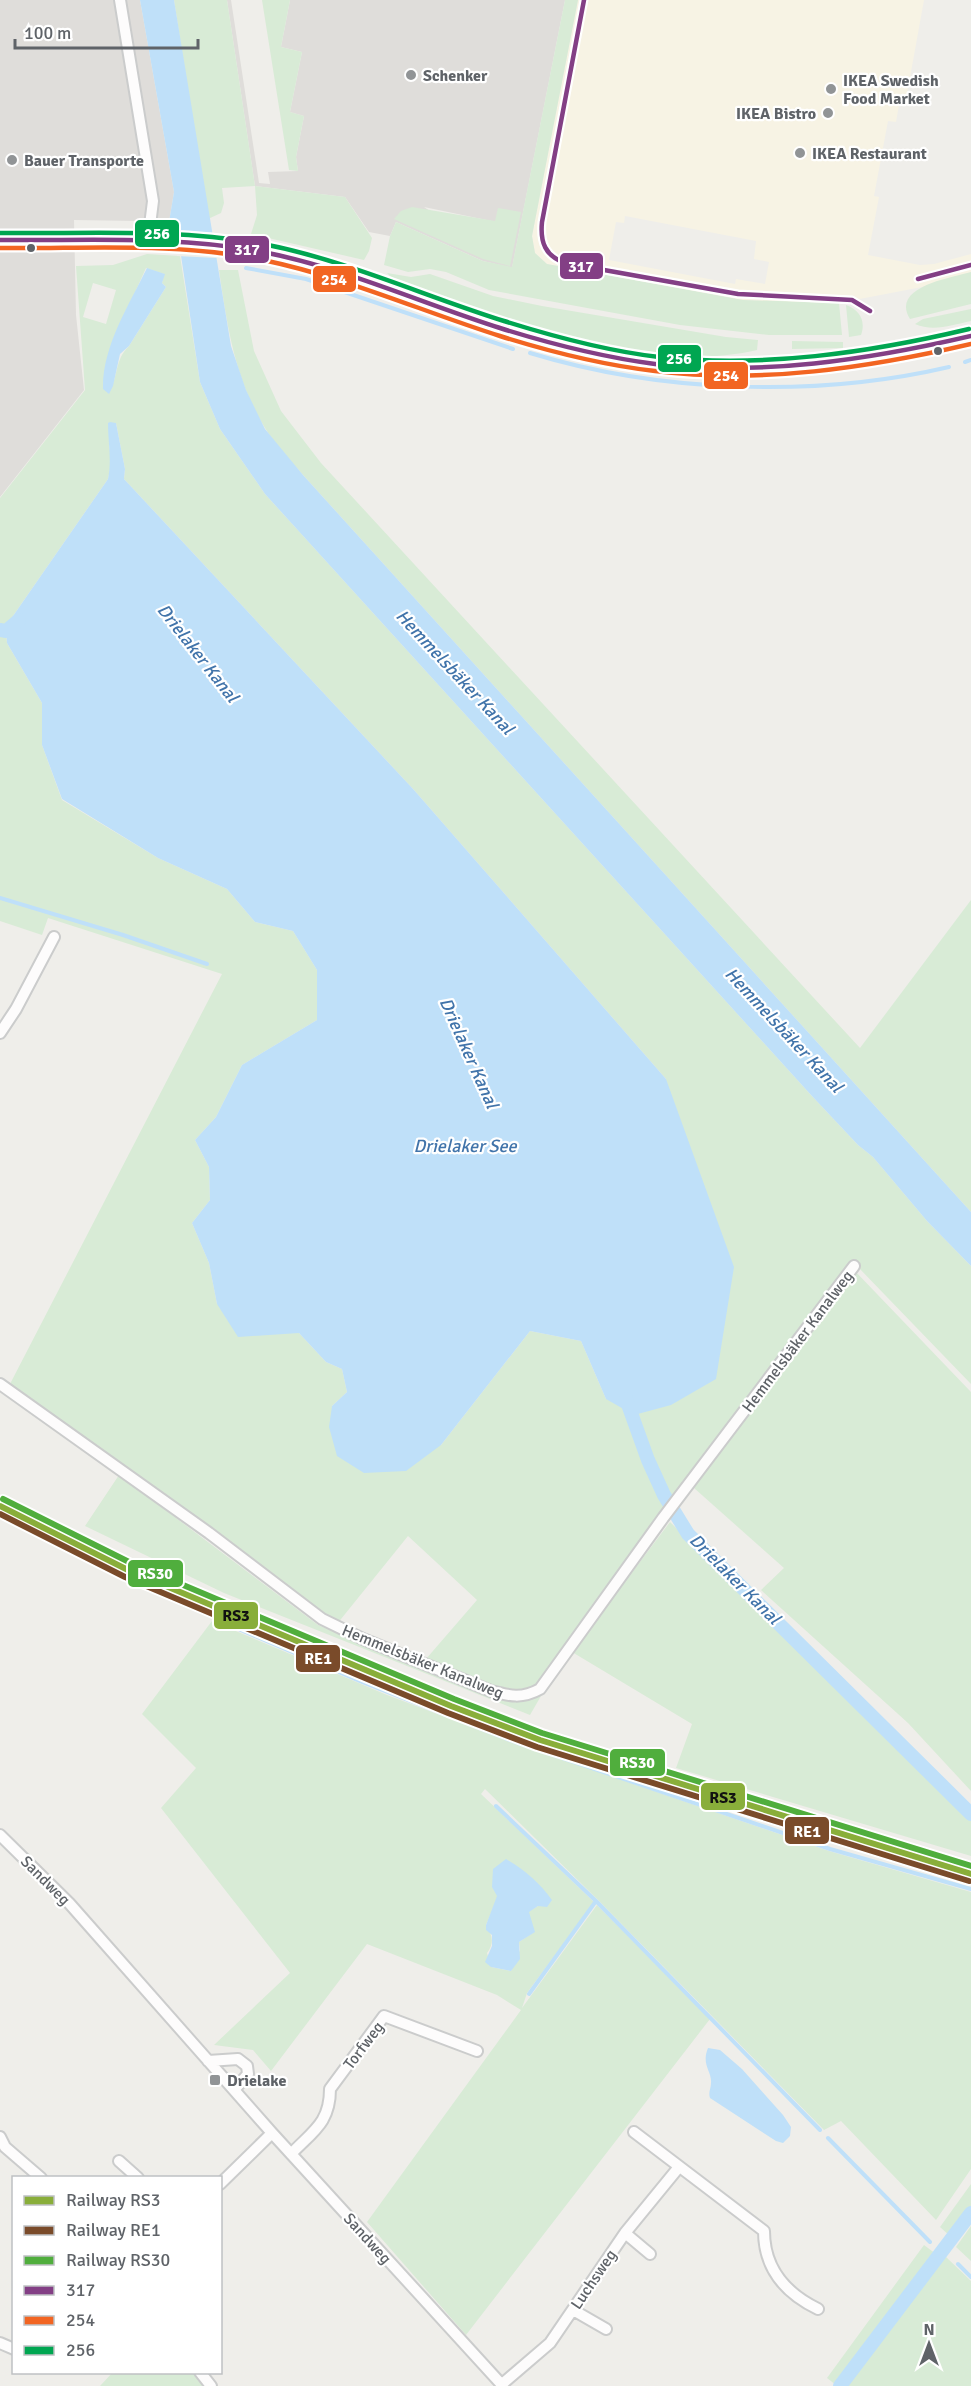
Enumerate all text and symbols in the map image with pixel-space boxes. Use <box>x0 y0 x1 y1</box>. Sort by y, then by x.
scale bar <box>15 12 198 50</box>
text: 100 m <box>24 22 71 44</box>
place label: Schenker <box>423 66 488 86</box>
marker: Schenker <box>404 68 418 82</box>
place label: IKEA Swedish Food Market <box>843 71 939 109</box>
marker: IKEA Swedish Food Market <box>824 82 838 96</box>
place label: IKEA Bistro <box>736 104 816 124</box>
marker: IKEA Bistro <box>821 106 835 120</box>
place label: IKEA Restaurant <box>812 144 927 164</box>
marker: IKEA Restaurant <box>793 146 807 160</box>
place label: Bauer Transporte <box>24 151 144 171</box>
marker: Bauer Transporte <box>5 153 19 167</box>
line badge: 256 <box>134 219 180 248</box>
text: 256 <box>144 224 170 244</box>
line badge: 317 <box>224 235 270 264</box>
text: 317 <box>234 240 260 260</box>
unlabelled marker <box>25 242 37 254</box>
line badge: 317 <box>559 252 604 280</box>
text: 317 <box>568 257 594 277</box>
line badge: 254 <box>312 265 357 293</box>
text: 254 <box>321 270 347 290</box>
line badge: 256 <box>657 344 702 373</box>
unlabelled marker <box>932 345 944 357</box>
text: 256 <box>666 349 692 369</box>
line badge: 254 <box>703 361 749 390</box>
text: 254 <box>713 366 739 386</box>
water label: Drielaker Kanal <box>153 599 244 708</box>
water label: Hemmelsbäker Kanal <box>391 605 520 740</box>
water label: Hemmelsbäker Kanal <box>720 963 849 1098</box>
water label: Drielaker Kanal <box>435 994 504 1114</box>
water label: Drielaker See <box>413 1135 518 1157</box>
street label: Hemmelsbäker Kanalweg <box>738 1267 858 1417</box>
water label: Drielaker Kanal <box>685 1529 786 1630</box>
line badge: RS30 <box>127 1559 184 1588</box>
text: RS30 <box>137 1564 173 1584</box>
line badge: RS3 <box>213 1601 259 1630</box>
text: RS3 <box>222 1606 250 1626</box>
street label: Hemmelsbäker Kanalweg <box>339 1620 506 1704</box>
line badge: RE1 <box>295 1644 341 1673</box>
text: RE1 <box>304 1649 332 1669</box>
line badge: RS30 <box>609 1748 666 1777</box>
text: RS30 <box>619 1753 655 1773</box>
line badge: RS3 <box>700 1782 746 1811</box>
text: RS3 <box>709 1788 737 1808</box>
line badge: RE1 <box>784 1816 830 1845</box>
text: RE1 <box>793 1822 821 1842</box>
street label: Sandweg <box>16 1852 74 1910</box>
street label: Torfweg <box>339 2018 388 2074</box>
place label: Drielake <box>227 2071 286 2091</box>
marker: Drielake <box>208 2073 222 2087</box>
legend <box>12 2176 222 2374</box>
text: Railway RS3 <box>66 2189 161 2211</box>
street label: Sandweg <box>339 2209 395 2268</box>
text: Railway RE1 <box>66 2219 161 2241</box>
street label: Luchsweg <box>567 2246 621 2313</box>
text: Railway RS30 <box>66 2249 170 2271</box>
text: 317 <box>66 2279 95 2301</box>
text: 254 <box>66 2309 95 2331</box>
north arrow <box>899 2314 959 2374</box>
text: N <box>923 2320 935 2340</box>
text: 256 <box>66 2339 95 2361</box>

